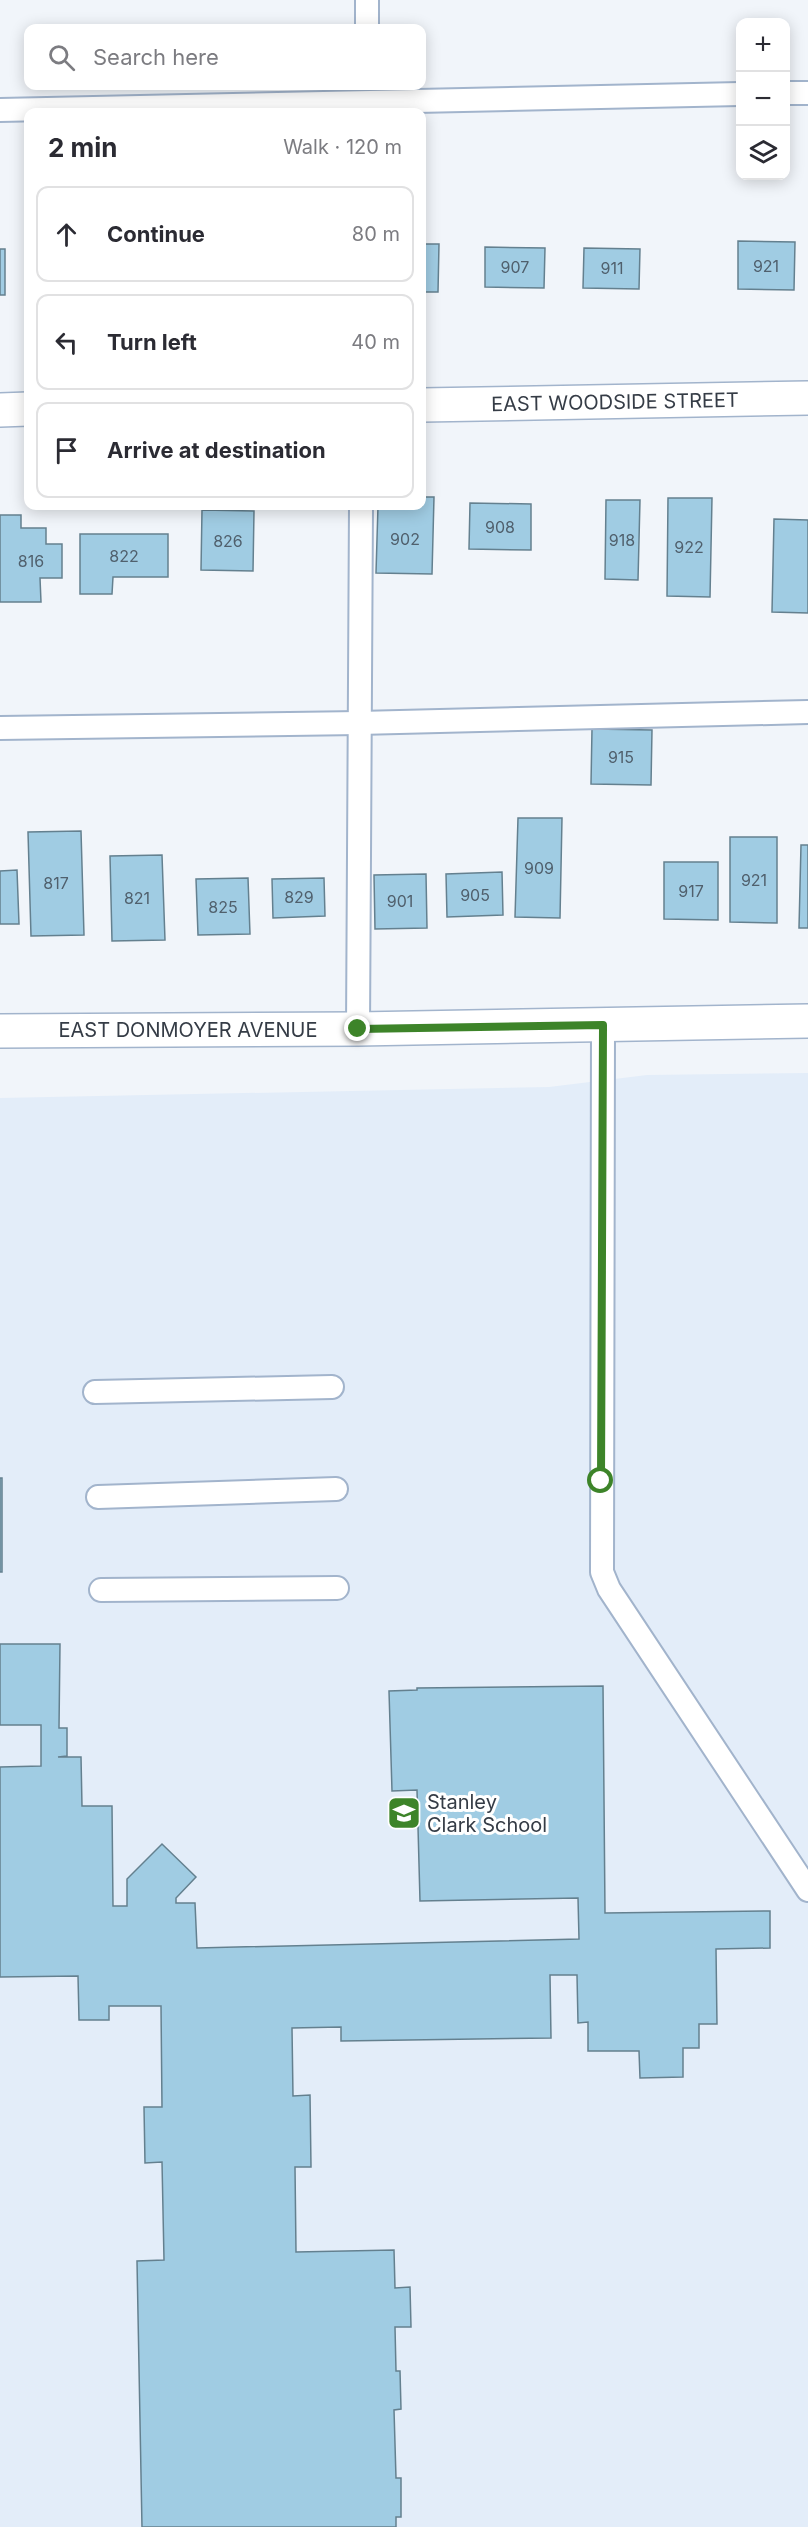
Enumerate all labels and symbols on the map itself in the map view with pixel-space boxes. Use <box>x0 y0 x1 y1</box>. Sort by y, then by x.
house number: 921 <box>753 256 779 276</box>
house number: 907 <box>501 257 529 277</box>
house number: 911 <box>601 258 623 278</box>
street label: EAST WOODSIDE STREET <box>491 388 739 416</box>
house number: 908 <box>485 517 515 537</box>
house number: 902 <box>390 529 420 549</box>
house number: 918 <box>609 530 635 550</box>
house number: 826 <box>213 531 243 551</box>
house number: 922 <box>674 537 704 557</box>
house number: 822 <box>109 546 139 566</box>
house number: 816 <box>18 551 44 571</box>
house number: 915 <box>608 747 634 767</box>
house number: 909 <box>524 858 554 878</box>
house number: 921 <box>741 870 767 890</box>
house number: 817 <box>43 873 69 893</box>
house number: 917 <box>678 881 704 901</box>
house number: 905 <box>460 885 490 905</box>
house number: 829 <box>284 887 314 907</box>
house number: 821 <box>124 888 150 908</box>
house number: 901 <box>387 891 413 911</box>
house number: 825 <box>208 897 238 917</box>
route end <box>344 1015 370 1041</box>
street label: EAST DONMOYER AVENUE <box>59 1018 317 1042</box>
route start <box>587 1467 613 1493</box>
place label: Stanley Clark School <box>427 1790 547 1837</box>
school or university icon: Stanley Clark School <box>386 1795 422 1831</box>

